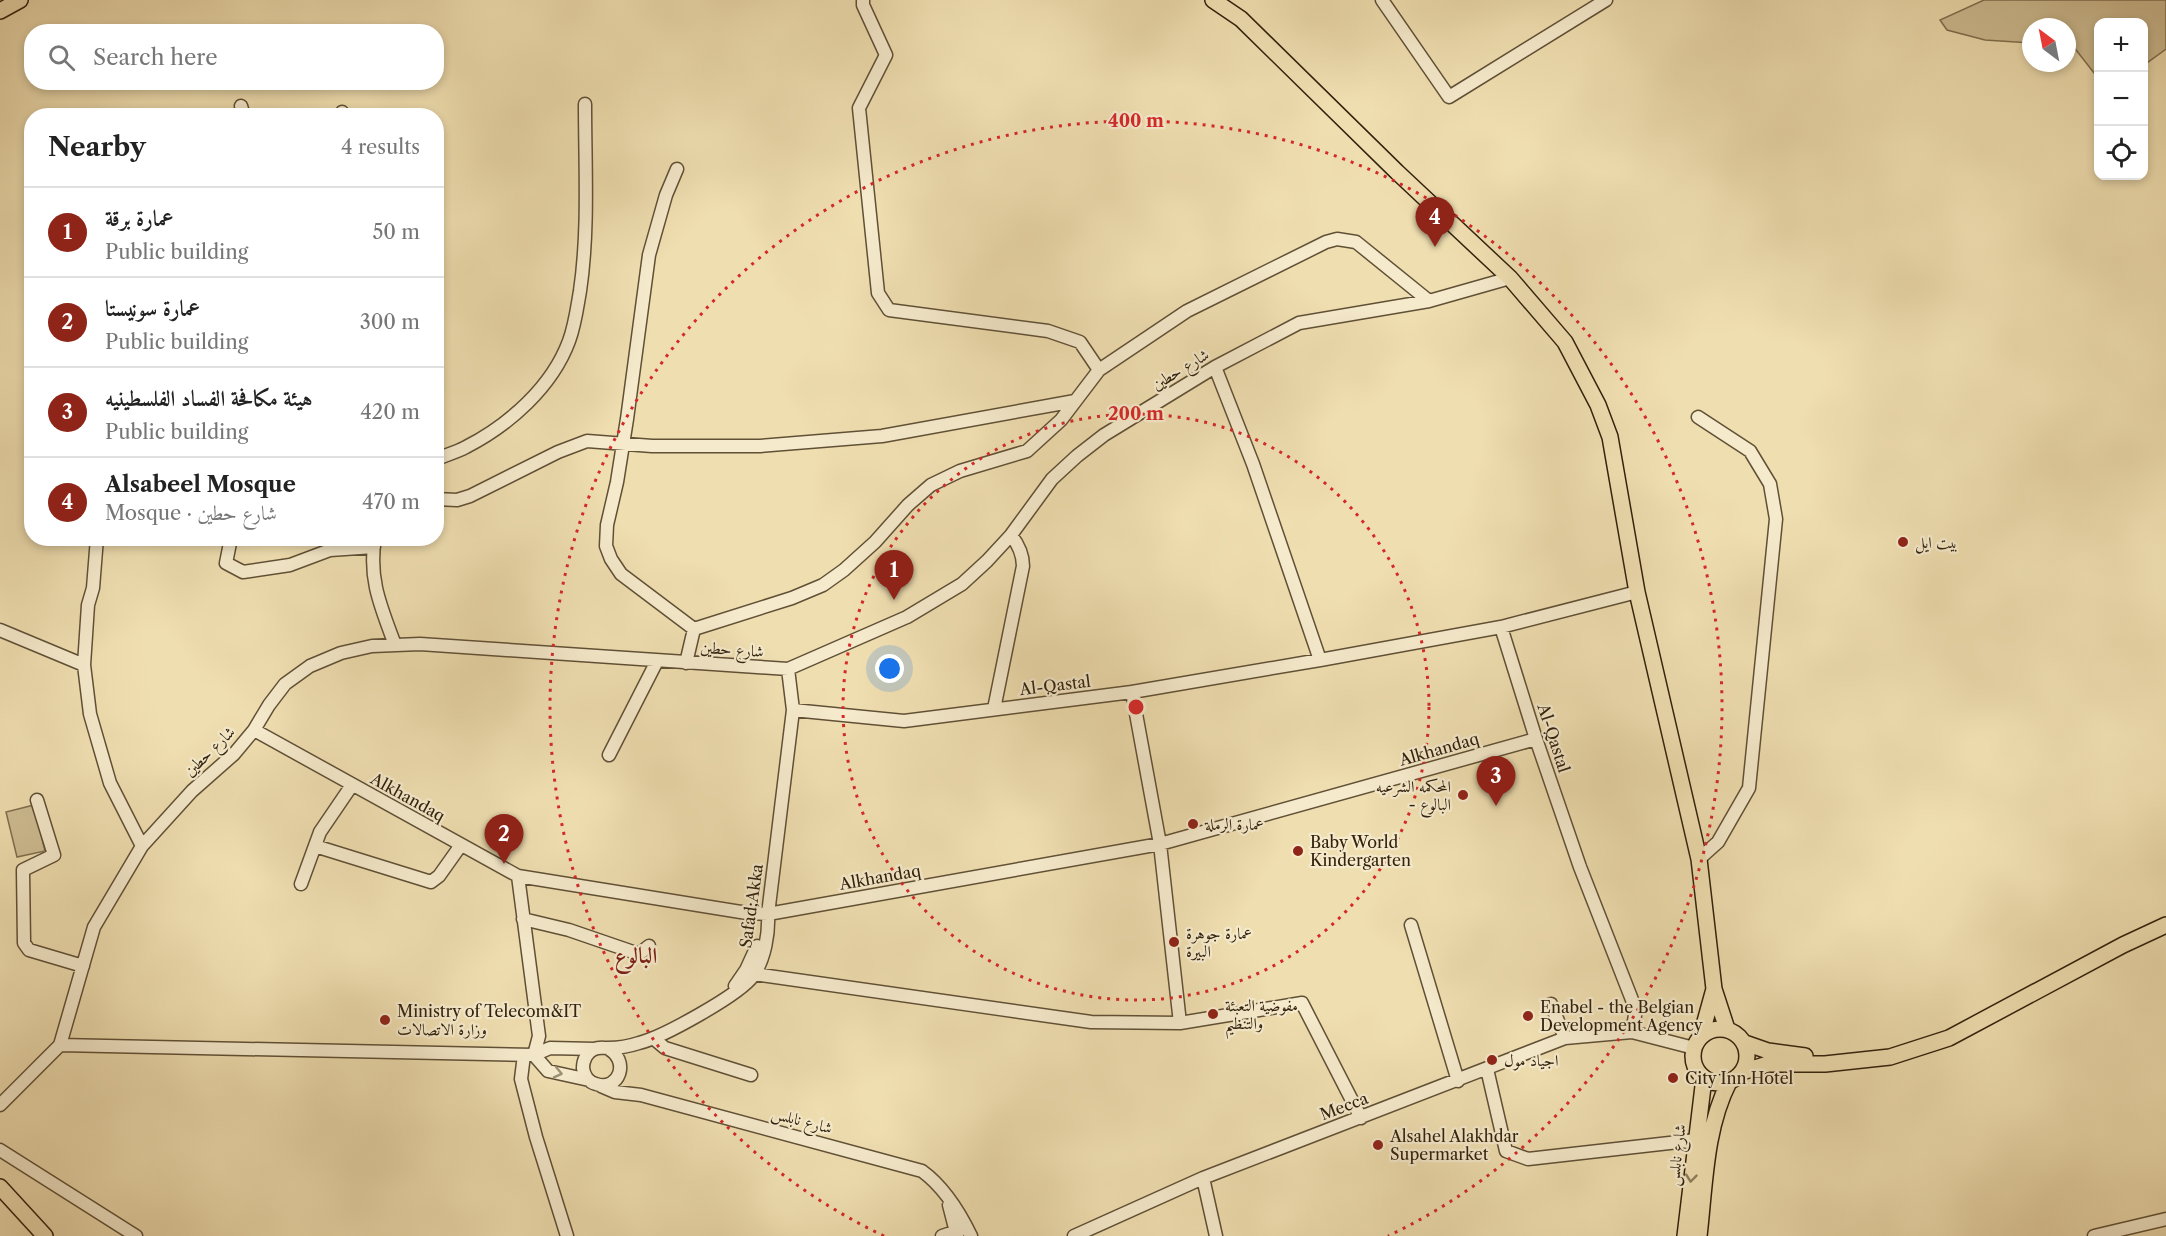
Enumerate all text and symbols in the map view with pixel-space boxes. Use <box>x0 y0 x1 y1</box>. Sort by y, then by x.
north arrow <box>2022 18 2076 72</box>
map controls <box>2094 18 2148 180</box>
button: + <box>2094 18 2148 72</box>
search box <box>24 24 444 90</box>
icon: search <box>45 41 78 74</box>
text: Search here <box>93 44 218 71</box>
button: − <box>2094 72 2148 126</box>
text: 400 m <box>1108 110 1164 132</box>
button: locate <box>2094 126 2148 180</box>
text: Nearby <box>48 131 146 163</box>
text: 4 results <box>341 135 420 159</box>
pin: 4 <box>1416 198 1454 247</box>
text: عمارة برقة <box>105 205 173 232</box>
text: 1 <box>63 220 72 244</box>
text: 50 m <box>373 220 420 244</box>
text: Public building <box>105 240 248 264</box>
text: عمارة سونيستا <box>105 295 200 322</box>
text: 2 <box>62 310 73 334</box>
text: 300 m <box>360 310 420 334</box>
text: Public building <box>105 330 248 354</box>
street label: شارع حطين <box>1148 344 1214 397</box>
text: هيئة مكافحة الفساد الفلسطينيه <box>105 385 312 412</box>
text: 3 <box>62 400 73 424</box>
text: 420 m <box>360 400 420 424</box>
text: 200 m <box>1108 403 1164 425</box>
text: Public building <box>105 420 248 444</box>
text: Alsabeel Mosque <box>105 471 296 498</box>
text: 4 <box>62 490 73 514</box>
text: 470 m <box>362 490 420 514</box>
text: Mosque · شارع حطين <box>105 501 277 525</box>
place label: بيت ايل <box>1915 532 1958 554</box>
marker: بيت ايل <box>1896 535 1910 549</box>
pin: 1 <box>874 550 914 600</box>
street label: شارع حطين <box>699 637 764 665</box>
your location <box>875 654 904 683</box>
street label: Al-Qastal <box>1017 671 1092 699</box>
centre of rings <box>1126 697 1146 717</box>
street label: Al-Qastal <box>1533 700 1575 775</box>
street label: شارع حطين <box>179 722 242 783</box>
street label: Alkhandaq <box>1396 728 1482 770</box>
pin: 3 <box>1476 756 1516 806</box>
street label: Alkhandaq <box>366 768 449 826</box>
place label: المحكمه الشرعيه - البالوع <box>1376 776 1451 818</box>
marker: المحكمه الشرعيه - البالوع <box>1456 788 1470 802</box>
pin: 2 <box>484 814 524 864</box>
place label: عمارة الرملة <box>1204 814 1264 834</box>
marker: عمارة الرملة <box>1186 817 1200 831</box>
place label: Baby World Kindergarten <box>1310 832 1411 870</box>
marker: Baby World Kindergarten <box>1291 844 1305 858</box>
street label: Alkhandaq <box>837 860 923 894</box>
street label: Safad;Akka <box>735 862 767 949</box>
place label: عمارة جوهرة البيرة <box>1186 923 1252 961</box>
marker: عمارة جوهرة البيرة <box>1167 935 1181 949</box>
district label: البالوع <box>615 942 657 974</box>
place label: مفوضية التعبئة والتنظيم <box>1225 995 1298 1040</box>
place label: Enabel - the Belgian Development Agency <box>1540 997 1704 1035</box>
place label: Ministry of Telecom&IT وزارة الاتصالات <box>397 1001 581 1039</box>
marker: مفوضية التعبئة والتنظيم <box>1206 1007 1220 1021</box>
marker: Enabel - the Belgian Development Agency <box>1521 1009 1535 1023</box>
marker: Ministry of Telecom&IT وزارة الاتصالات <box>378 1013 392 1027</box>
place label: اجياد مول <box>1504 1050 1558 1071</box>
marker: اجياد مول <box>1485 1053 1499 1067</box>
one-way arrow <box>553 1066 563 1079</box>
place label: City Inn Hotel <box>1685 1068 1794 1088</box>
marker: City Inn Hotel <box>1666 1071 1680 1085</box>
street label: Mecca <box>1317 1088 1371 1124</box>
street label: شارع نابلس <box>768 1102 835 1142</box>
street label: شارع نابلس <box>1662 1123 1694 1188</box>
place label: Alsahel Alakhdar Supermarket <box>1389 1126 1519 1164</box>
marker: Alsahel Alakhdar Supermarket <box>1371 1138 1385 1152</box>
one-way arrow <box>1686 1173 1698 1182</box>

